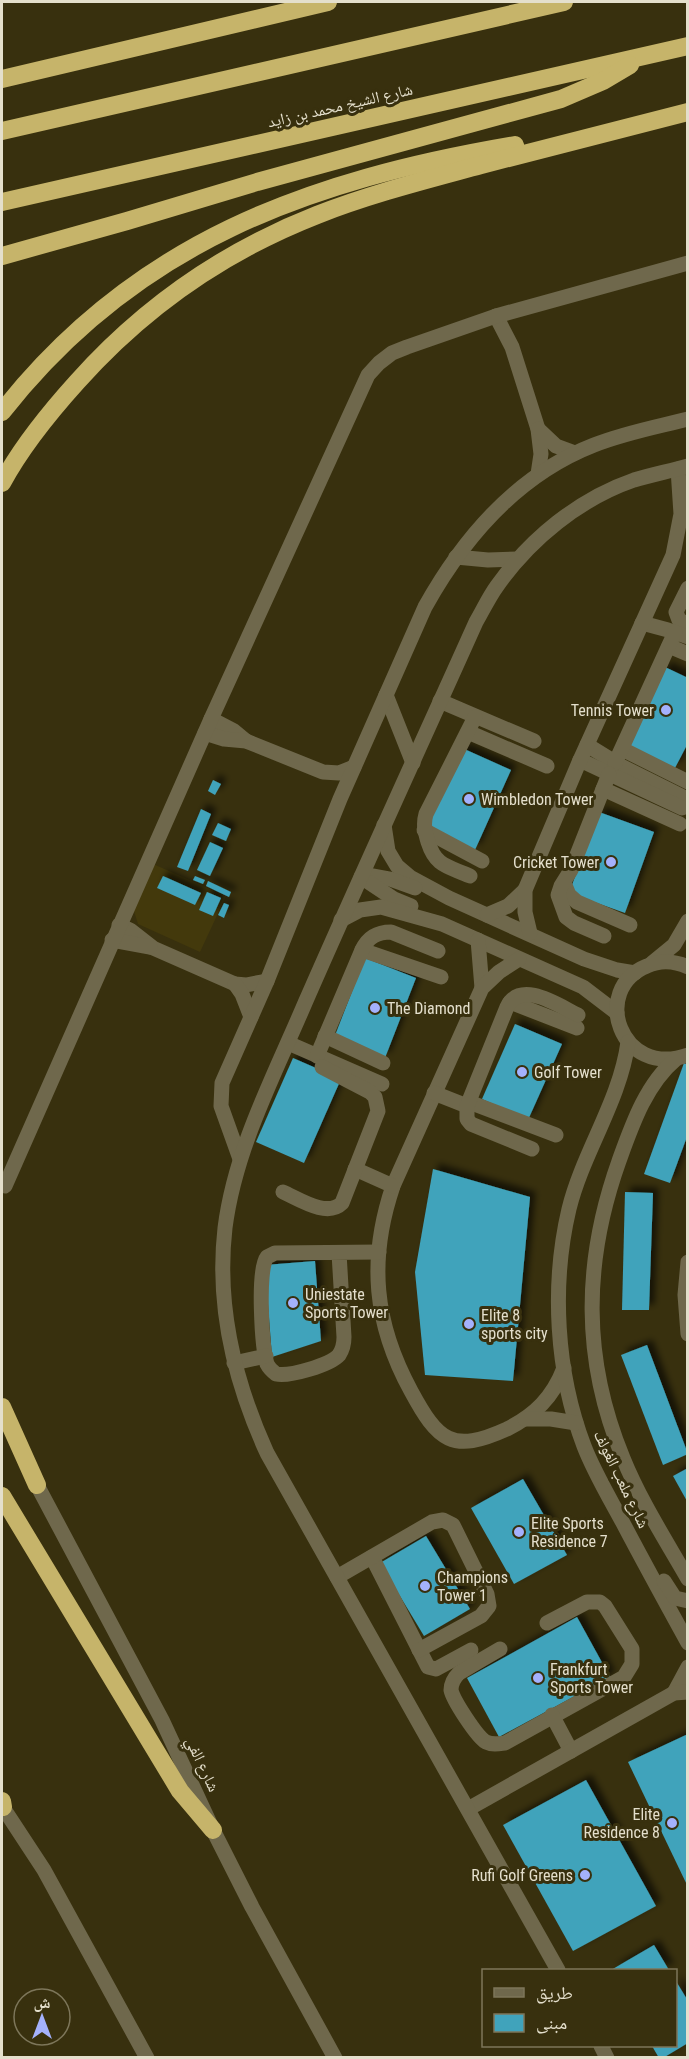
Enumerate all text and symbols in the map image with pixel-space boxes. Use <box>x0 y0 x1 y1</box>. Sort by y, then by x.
street label: شارع الشيخ محمد بن زايد <box>266 80 415 132</box>
place label: Tennis Tower <box>571 701 654 720</box>
marker: Tennis Tower <box>659 703 673 717</box>
place label: Wimbledon Tower <box>481 790 594 809</box>
marker: Wimbledon Tower <box>462 792 476 806</box>
place label: Cricket Tower <box>513 853 599 872</box>
marker: Cricket Tower <box>604 855 618 869</box>
place label: The Diamond <box>387 999 470 1018</box>
marker: The Diamond <box>368 1001 382 1015</box>
place label: Golf Tower <box>534 1063 602 1082</box>
marker: Golf Tower <box>515 1065 529 1079</box>
place label: Uniestate Sports Tower <box>305 1285 388 1322</box>
marker: Uniestate Sports Tower <box>286 1296 300 1310</box>
place label: Elite 8 sports city <box>481 1306 548 1343</box>
marker: Elite 8 sports city <box>462 1317 476 1331</box>
street label: شارع ملعب الغولف <box>589 1427 653 1532</box>
place label: Elite Sports Residence 7 <box>531 1514 608 1551</box>
marker: Elite Sports Residence 7 <box>512 1525 526 1539</box>
place label: Champions Tower 1 <box>437 1568 508 1605</box>
marker: Champions Tower 1 <box>418 1579 432 1593</box>
place label: Frankfurt Sports Tower <box>550 1660 633 1697</box>
marker: Frankfurt Sports Tower <box>531 1671 545 1685</box>
street label: شارع الفي <box>179 1734 224 1796</box>
place label: Elite Residence 8 <box>583 1805 660 1842</box>
marker: Elite Residence 8 <box>665 1816 679 1830</box>
place label: Rufi Golf Greens <box>471 1866 573 1885</box>
marker: Rufi Golf Greens <box>578 1868 592 1882</box>
legend <box>482 1969 677 2047</box>
text: طريق <box>536 1982 573 2004</box>
north arrow <box>12 1987 72 2047</box>
text: ش <box>34 1993 51 2012</box>
text: مبنى <box>536 2012 567 2034</box>

